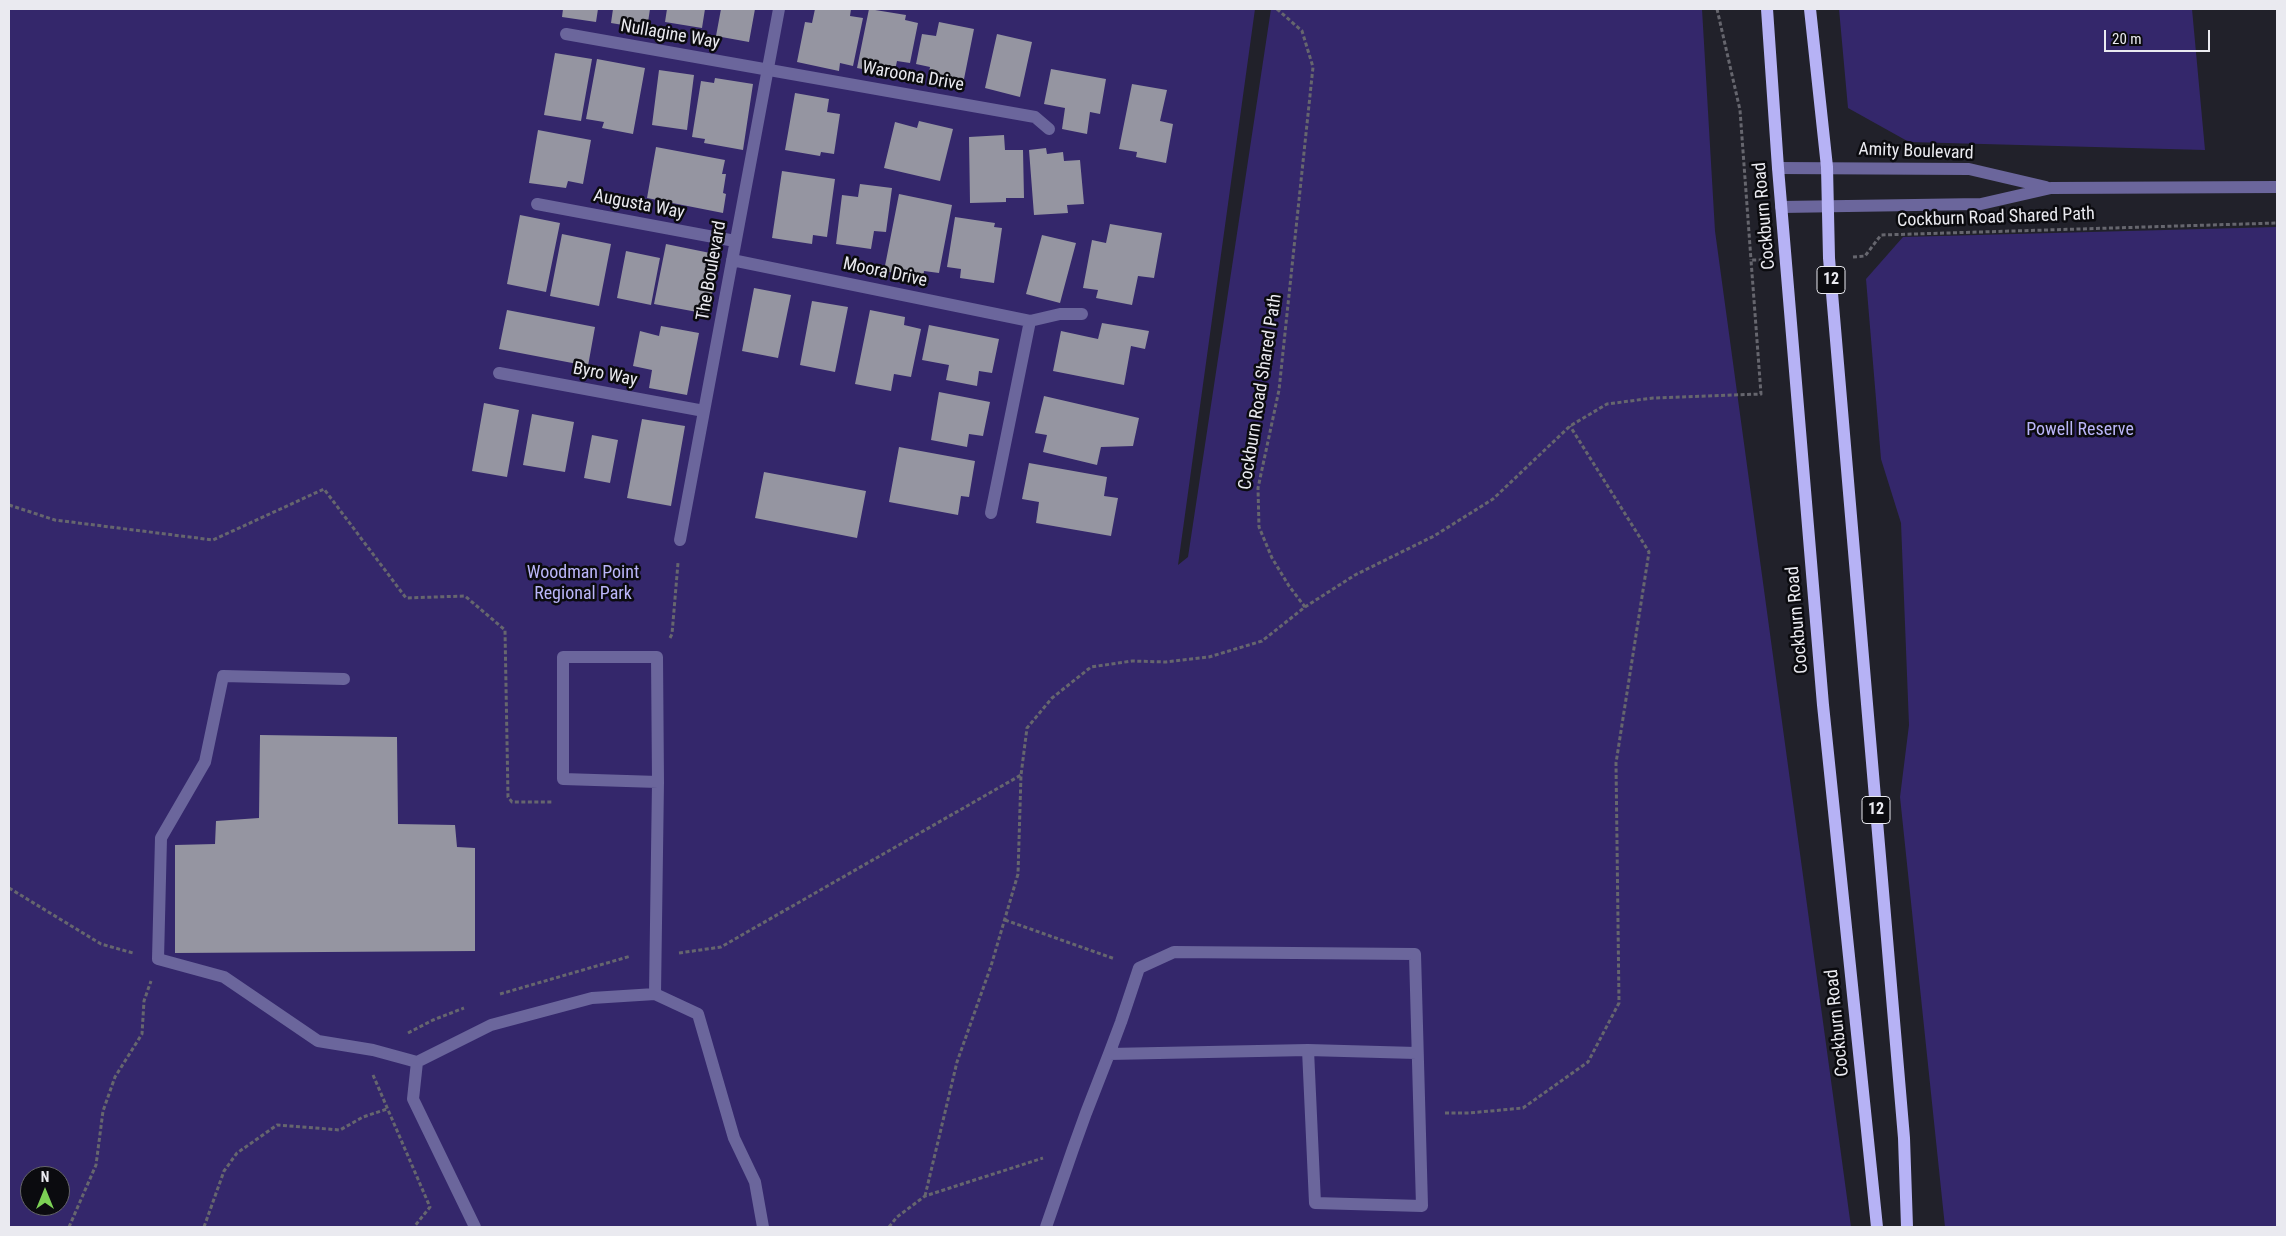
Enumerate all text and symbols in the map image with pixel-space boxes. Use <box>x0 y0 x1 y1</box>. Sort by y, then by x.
street label: Nullagine Way <box>619 16 721 54</box>
scale bar <box>2106 20 2212 52</box>
text: 20 m <box>2112 30 2142 48</box>
street label: Waroona Drive <box>861 57 965 97</box>
street label: Amity Boulevard <box>1858 139 1974 165</box>
street label: Cockburn Road <box>1750 161 1780 271</box>
street label: Augusta Way <box>592 186 686 224</box>
street label: Cockburn Road Shared Path <box>1897 204 2095 232</box>
street label: The Boulevard <box>693 219 731 323</box>
street label: Moora Drive <box>841 254 929 292</box>
road number: 12 <box>1817 266 1845 294</box>
street label: Cockburn Road Shared Path <box>1235 293 1287 491</box>
street label: Byro Way <box>571 358 639 392</box>
park label: Powell Reserve <box>2026 419 2134 441</box>
park label: Woodman Point Regional Park <box>527 562 639 604</box>
street label: Cockburn Road <box>1783 565 1813 675</box>
road number: 12 <box>1862 796 1890 824</box>
street label: Cockburn Road <box>1822 968 1854 1078</box>
north arrow <box>20 1166 70 1216</box>
text: N <box>41 1169 49 1185</box>

